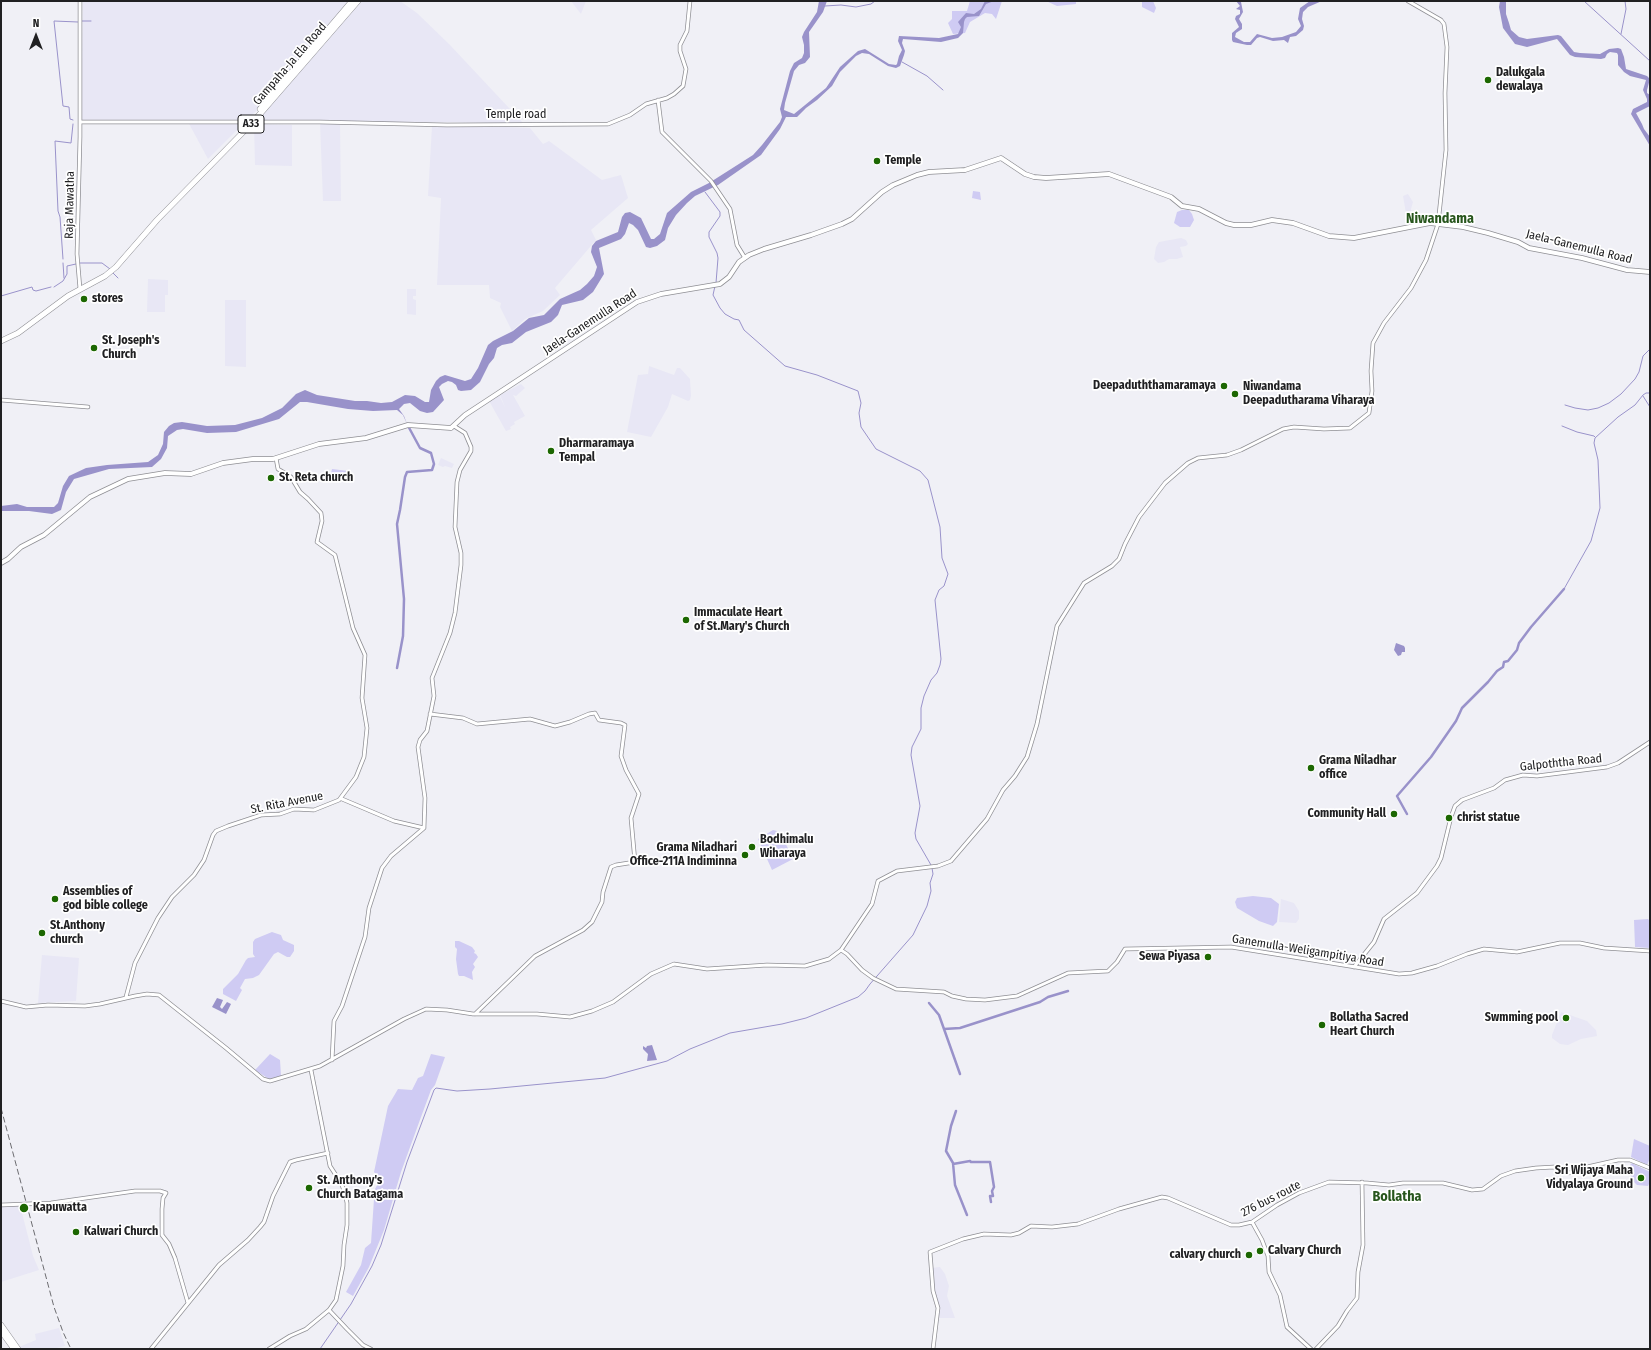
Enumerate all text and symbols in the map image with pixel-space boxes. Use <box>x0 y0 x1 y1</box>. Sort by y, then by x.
north arrow <box>16 16 56 56</box>
text: N <box>33 17 39 30</box>
street label: Gampaha-Ja Ela Road <box>250 20 330 108</box>
place label: Dalukgala dewalaya <box>1496 66 1545 94</box>
marker: Dalukgala dewalaya <box>1483 75 1493 85</box>
street label: Temple road <box>486 108 546 122</box>
road number: A33 <box>238 115 264 133</box>
place label: Temple <box>885 154 921 168</box>
marker: Temple <box>872 156 882 166</box>
street label: Raja Mawatha <box>62 171 78 239</box>
district label: Niwandama <box>1406 211 1474 227</box>
street label: Jaela-Ganemulla Road <box>1525 227 1633 267</box>
street label: Jaela-Ganemulla Road <box>540 286 640 358</box>
place label: stores <box>92 292 123 306</box>
marker: stores <box>79 294 89 304</box>
place label: St. Joseph's Church <box>102 334 160 362</box>
marker: St. Joseph's Church <box>89 343 99 353</box>
place label: Deepaduththamaramaya <box>1093 379 1216 393</box>
place label: Niwandama Deepadutharama Viharaya <box>1243 380 1374 408</box>
marker: Deepaduththamaramaya <box>1219 381 1229 391</box>
marker: Niwandama Deepadutharama Viharaya <box>1230 389 1240 399</box>
place label: Dharmaramaya Tempal <box>559 437 634 465</box>
marker: Dharmaramaya Tempal <box>546 446 556 456</box>
place label: St. Reta church <box>279 471 353 485</box>
marker: St. Reta church <box>266 473 276 483</box>
place label: Immaculate Heart of St.Mary's Church <box>694 606 789 634</box>
marker: Immaculate Heart of St.Mary's Church <box>681 615 691 625</box>
street label: Galpoththa Road <box>1519 752 1603 774</box>
place label: Grama Niladhar office <box>1319 754 1396 782</box>
marker: Grama Niladhar office <box>1306 763 1316 773</box>
street label: St. Rita Avenue <box>250 789 324 817</box>
place label: Community Hall <box>1308 807 1386 821</box>
marker: Community Hall <box>1389 809 1399 819</box>
place label: christ statue <box>1457 811 1520 825</box>
marker: christ statue <box>1444 813 1454 823</box>
place label: Bodhimalu Wiharaya <box>760 833 814 861</box>
place label: Grama Niladhari Office-211A Indiminna <box>630 841 737 869</box>
marker: Bodhimalu Wiharaya <box>747 842 757 852</box>
marker: Grama Niladhari Office-211A Indiminna <box>740 850 750 860</box>
place label: Assemblies of god bible college <box>63 885 148 913</box>
marker: Assemblies of god bible college <box>50 894 60 904</box>
place label: St.Anthony church <box>50 919 105 947</box>
marker: St.Anthony church <box>37 928 47 938</box>
street label: Ganemulla-Weligampitiya Road <box>1231 932 1385 970</box>
place label: Sewa Piyasa <box>1139 950 1200 964</box>
marker: Sewa Piyasa <box>1203 952 1213 962</box>
place label: Bollatha Sacred Heart Church <box>1330 1011 1409 1039</box>
place label: Swmming pool <box>1485 1011 1558 1025</box>
marker: Swmming pool <box>1561 1013 1571 1023</box>
marker: Bollatha Sacred Heart Church <box>1317 1020 1327 1030</box>
place label: Sri Wijaya Maha Vidyalaya Ground <box>1546 1164 1633 1192</box>
marker: Sri Wijaya Maha Vidyalaya Ground <box>1636 1173 1646 1183</box>
place label: St. Anthony's Church Batagama <box>317 1174 403 1202</box>
street label: 276 bus route <box>1239 1178 1303 1220</box>
marker: St. Anthony's Church Batagama <box>304 1183 314 1193</box>
district label: Bollatha <box>1372 1189 1422 1205</box>
place label: Kapuwatta <box>33 1201 87 1215</box>
marker: Kapuwatta <box>18 1202 30 1214</box>
place label: Kalwari Church <box>84 1225 158 1239</box>
marker: Kalwari Church <box>71 1227 81 1237</box>
place label: Calvary Church <box>1268 1244 1341 1258</box>
marker: Calvary Church <box>1255 1246 1265 1256</box>
place label: calvary church <box>1170 1248 1241 1262</box>
marker: calvary church <box>1244 1250 1254 1260</box>

